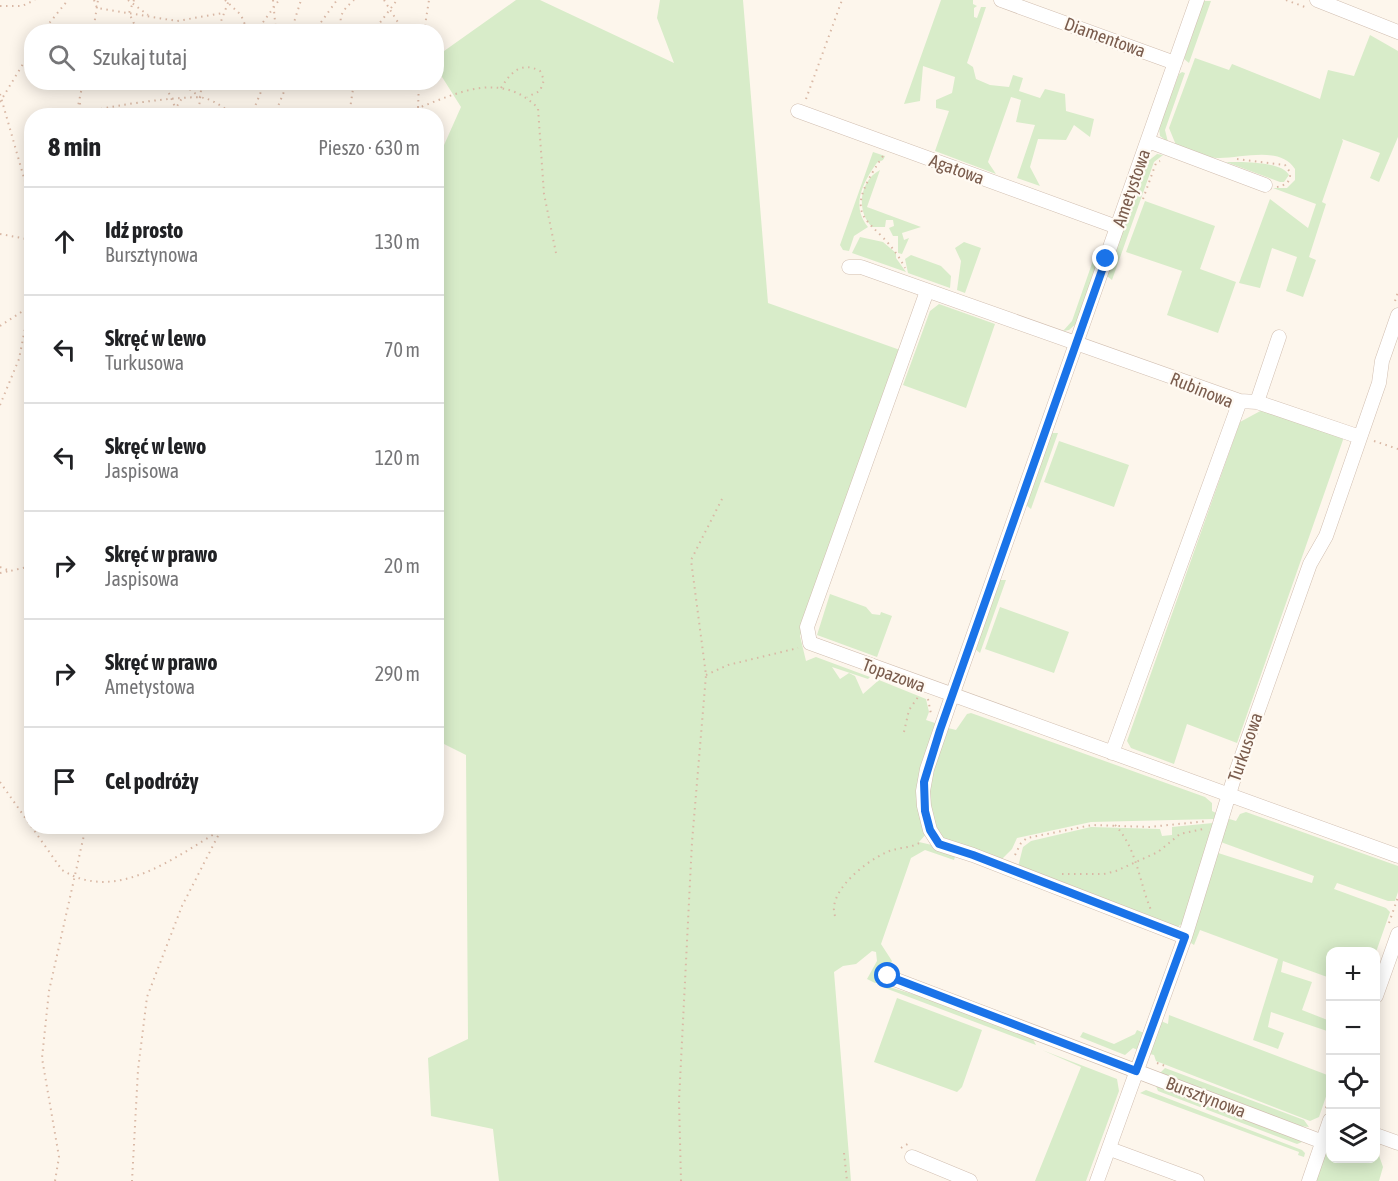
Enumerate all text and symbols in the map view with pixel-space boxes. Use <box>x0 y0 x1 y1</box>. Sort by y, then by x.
street label: Diamentowa <box>1062 13 1148 61</box>
search box <box>24 24 444 90</box>
icon: search <box>45 41 78 74</box>
text: Szukaj tutaj <box>93 44 187 70</box>
text: 8 min <box>48 132 101 162</box>
text: Pieszo · 630 m <box>318 136 420 159</box>
street label: Ametystowa <box>1108 146 1154 230</box>
street label: Agatowa <box>927 149 987 189</box>
text: Idź prosto <box>105 217 183 243</box>
icon: ahead <box>48 225 81 258</box>
text: 130 m <box>375 230 420 253</box>
text: Bursztynowa <box>105 243 198 266</box>
route end <box>1092 245 1118 271</box>
text: Skręć w lewo <box>105 325 206 351</box>
icon: left <box>48 333 81 366</box>
text: 70 m <box>384 338 420 361</box>
text: Turkusowa <box>105 351 184 374</box>
street label: Rubinowa <box>1167 368 1237 412</box>
text: Skręć w lewo <box>105 433 206 459</box>
icon: left <box>48 441 81 474</box>
text: 120 m <box>375 446 420 469</box>
text: Jaspisowa <box>105 459 179 482</box>
text: Skręć w prawo <box>105 541 218 567</box>
icon: right <box>48 549 81 582</box>
text: 20 m <box>384 554 420 577</box>
text: Jaspisowa <box>105 567 179 590</box>
text: Skręć w prawo <box>105 649 218 675</box>
street label: Topazowa <box>860 654 928 696</box>
icon: right <box>48 657 81 690</box>
text: 290 m <box>375 662 420 685</box>
text: Ametystowa <box>105 675 195 698</box>
street label: Turkusowa <box>1223 710 1267 784</box>
icon: arrive <box>48 765 81 798</box>
text: Cel podróży <box>105 768 199 794</box>
map controls <box>1326 947 1380 1163</box>
button: + <box>1326 947 1380 1001</box>
route start <box>874 962 900 988</box>
button: − <box>1326 1001 1380 1055</box>
button: locate <box>1326 1055 1380 1109</box>
street label: Bursztynowa <box>1163 1072 1249 1122</box>
button: layers <box>1326 1109 1380 1163</box>

